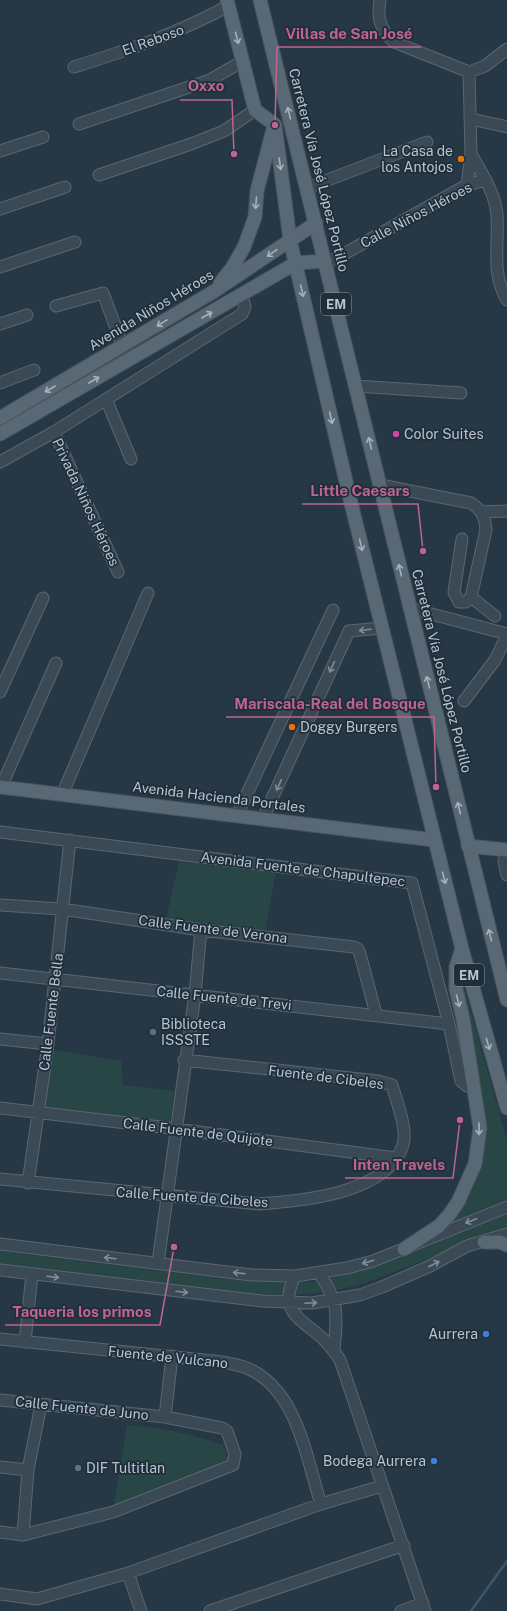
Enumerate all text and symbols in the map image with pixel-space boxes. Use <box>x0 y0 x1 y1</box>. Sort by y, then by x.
callout: Villas de San José <box>277 20 421 47</box>
street label: El Reboso <box>120 21 186 59</box>
text: Villas de San José <box>285 25 413 42</box>
one-way arrow <box>233 31 241 44</box>
street label: Carretera Vía José López Portillo <box>286 67 352 274</box>
callout: Oxxo <box>180 73 232 100</box>
text: Oxxo <box>188 77 225 94</box>
one-way arrow <box>284 107 292 120</box>
place label: La Casa de los Antojos <box>381 143 453 175</box>
marker: La Casa de los Antojos <box>456 154 466 164</box>
one-way arrow <box>276 157 284 170</box>
street label: Calle Niños Héroes <box>358 179 474 251</box>
one-way arrow <box>252 196 259 209</box>
one-way arrow <box>266 249 277 257</box>
street label: Avenida Niños Héroes <box>86 266 216 354</box>
one-way arrow <box>299 285 307 298</box>
road number: EM <box>321 293 351 315</box>
one-way arrow <box>201 310 213 318</box>
one-way arrow <box>156 319 168 327</box>
one-way arrow <box>88 375 100 383</box>
one-way arrow <box>44 386 56 394</box>
one-way arrow <box>328 411 336 424</box>
place label: Color Suites <box>404 426 484 442</box>
marker: Color Suites <box>391 429 401 439</box>
street label: Privada Niños Héroes <box>49 435 123 569</box>
one-way arrow <box>366 437 373 450</box>
callout: Little Caesars <box>302 477 418 504</box>
text: Little Caesars <box>310 482 410 499</box>
one-way arrow <box>358 538 366 551</box>
one-way arrow <box>396 563 404 576</box>
street label: Carretera Vía José López Portillo <box>409 568 475 775</box>
one-way arrow <box>359 626 372 633</box>
one-way arrow <box>328 660 335 672</box>
one-way arrow <box>423 675 431 688</box>
callout: Mariscala-Real del Bosque <box>226 690 434 717</box>
text: Mariscala-Real del Bosque <box>234 695 426 712</box>
place label: Doggy Burgers <box>300 719 397 735</box>
marker: Doggy Burgers <box>287 722 297 732</box>
street label: Avenida Hacienda Portales <box>132 778 306 816</box>
one-way arrow <box>274 779 282 791</box>
one-way arrow <box>455 802 462 815</box>
street label: Avenida Fuente de Chapultepec <box>200 849 406 889</box>
one-way arrow <box>440 871 448 884</box>
street label: Calle Fuente de Verona <box>138 912 288 946</box>
one-way arrow <box>486 929 494 942</box>
street label: Calle Fuente Bella <box>36 952 66 1072</box>
road number: EM <box>454 964 484 986</box>
street label: Calle Fuente de Trevi <box>156 983 292 1013</box>
one-way arrow <box>455 994 463 1007</box>
place label: Biblioteca ISSSTE <box>161 1016 226 1048</box>
marker: Biblioteca ISSSTE <box>148 1027 158 1037</box>
one-way arrow <box>485 1038 492 1051</box>
street label: Fuente de Cibeles <box>267 1062 385 1092</box>
street label: Calle Fuente de Quijote <box>122 1115 274 1149</box>
one-way arrow <box>475 1122 483 1135</box>
callout: Inten Travels <box>345 1151 453 1178</box>
text: Inten Travels <box>353 1156 445 1173</box>
street label: Calle Fuente de Cibeles <box>115 1184 269 1210</box>
one-way arrow <box>465 1217 477 1225</box>
one-way arrow <box>104 1254 117 1261</box>
one-way arrow <box>362 1259 375 1266</box>
one-way arrow <box>428 1260 440 1267</box>
one-way arrow <box>233 1269 246 1277</box>
one-way arrow <box>46 1273 59 1280</box>
one-way arrow <box>175 1288 188 1296</box>
callout: Taqueria los primos <box>5 1298 160 1325</box>
one-way arrow <box>304 1299 317 1306</box>
text: Taqueria los primos <box>12 1303 152 1320</box>
place label: Aurrera <box>428 1326 478 1342</box>
marker: Aurrera <box>481 1329 491 1339</box>
street label: Fuente de Vulcano <box>107 1343 229 1371</box>
street label: Calle Fuente de Juno <box>15 1393 150 1423</box>
place label: Bodega Aurrera <box>323 1453 426 1469</box>
marker: Bodega Aurrera <box>429 1456 439 1466</box>
place label: DIF Tultitlan <box>86 1460 165 1476</box>
marker: DIF Tultitlan <box>73 1463 83 1473</box>

